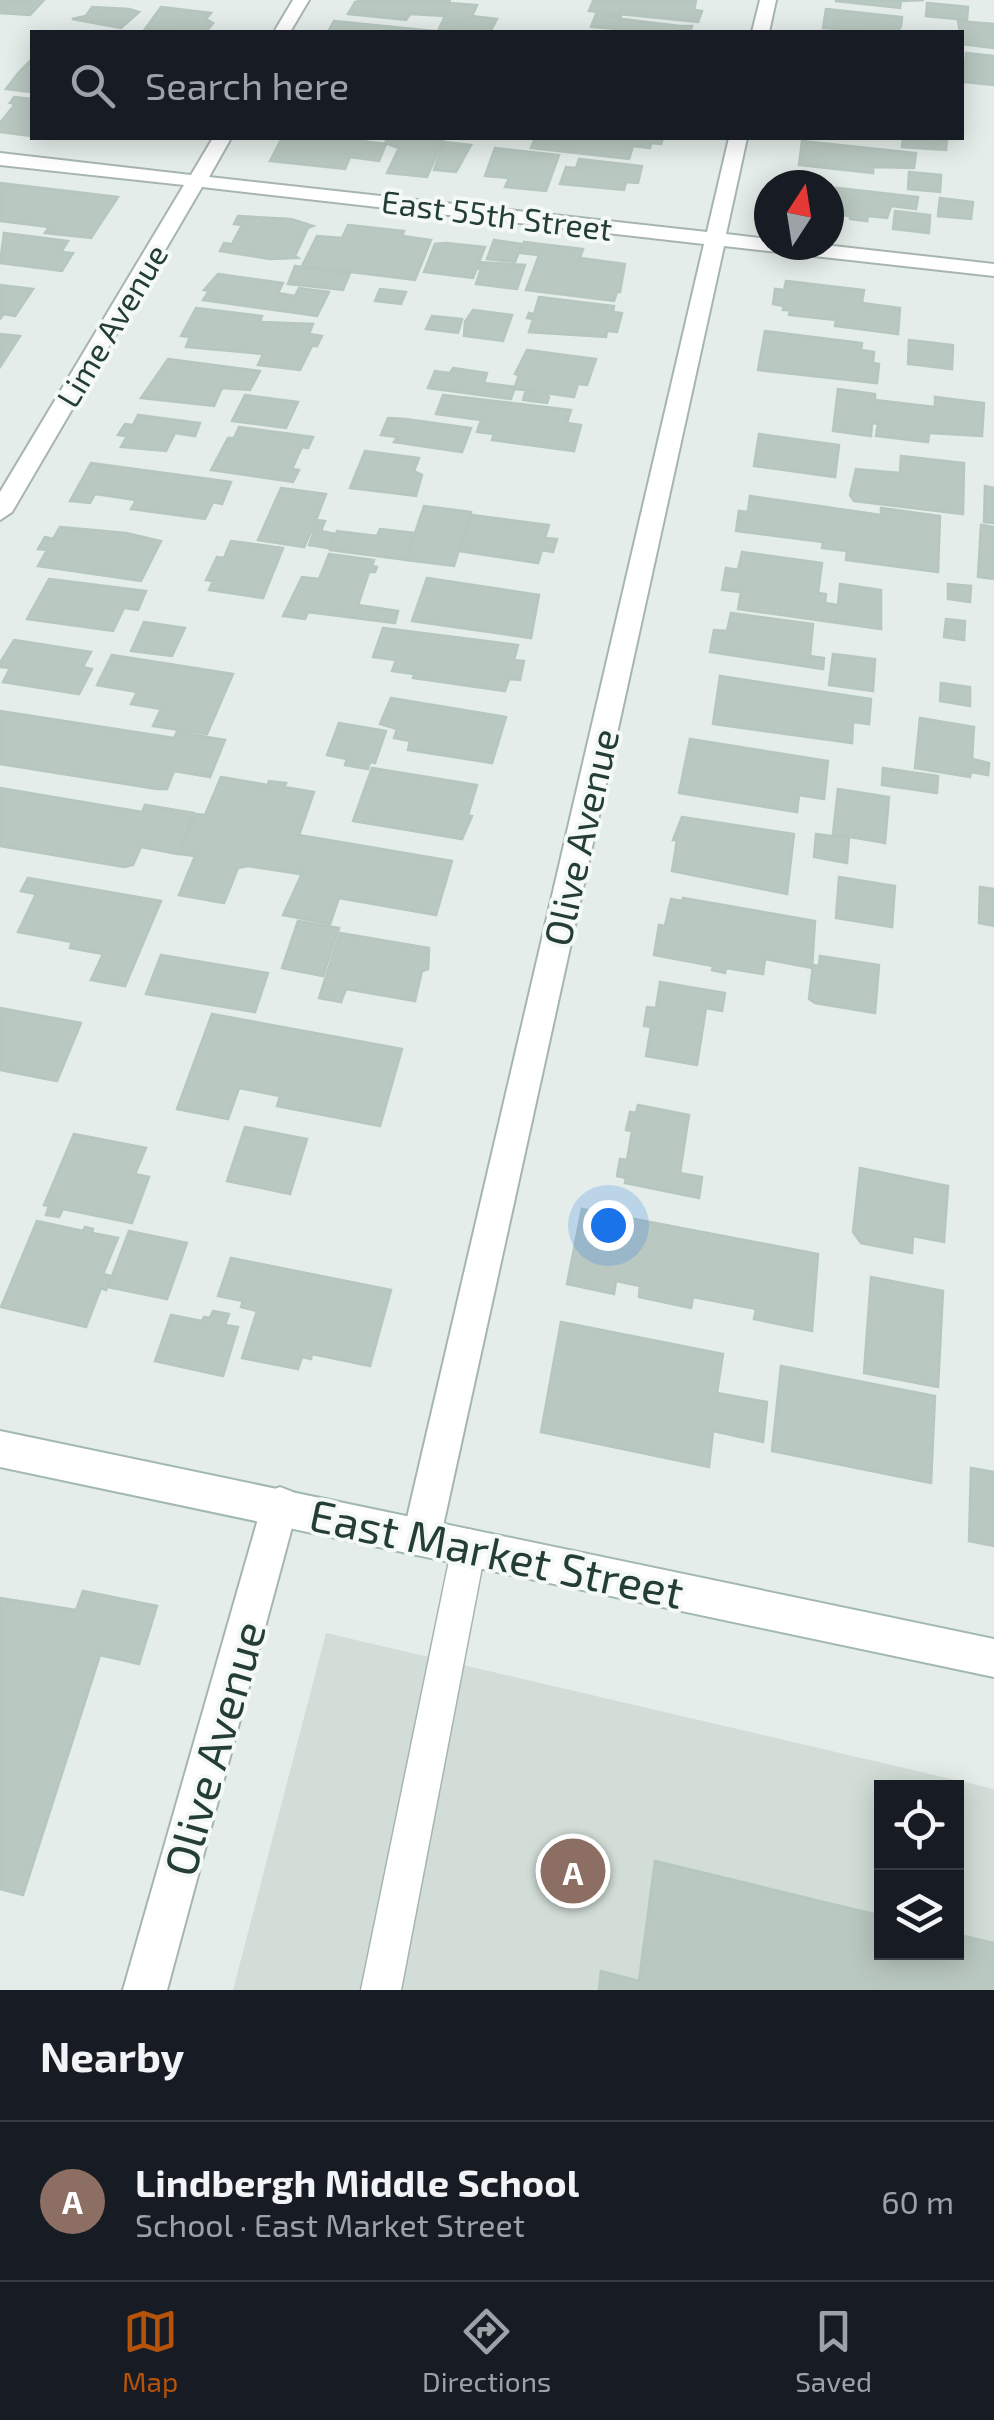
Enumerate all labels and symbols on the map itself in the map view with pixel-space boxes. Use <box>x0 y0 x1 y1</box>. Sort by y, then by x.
north arrow <box>754 170 844 260</box>
street label: East 55th Street <box>379 181 615 247</box>
street label: Lime Avenue <box>48 237 174 413</box>
street label: Olive Avenue <box>533 724 627 950</box>
your location <box>583 1200 634 1251</box>
street label: East Market Street <box>305 1486 689 1618</box>
street label: Olive Avenue <box>151 1615 275 1881</box>
pin: A <box>540 1834 606 1908</box>

